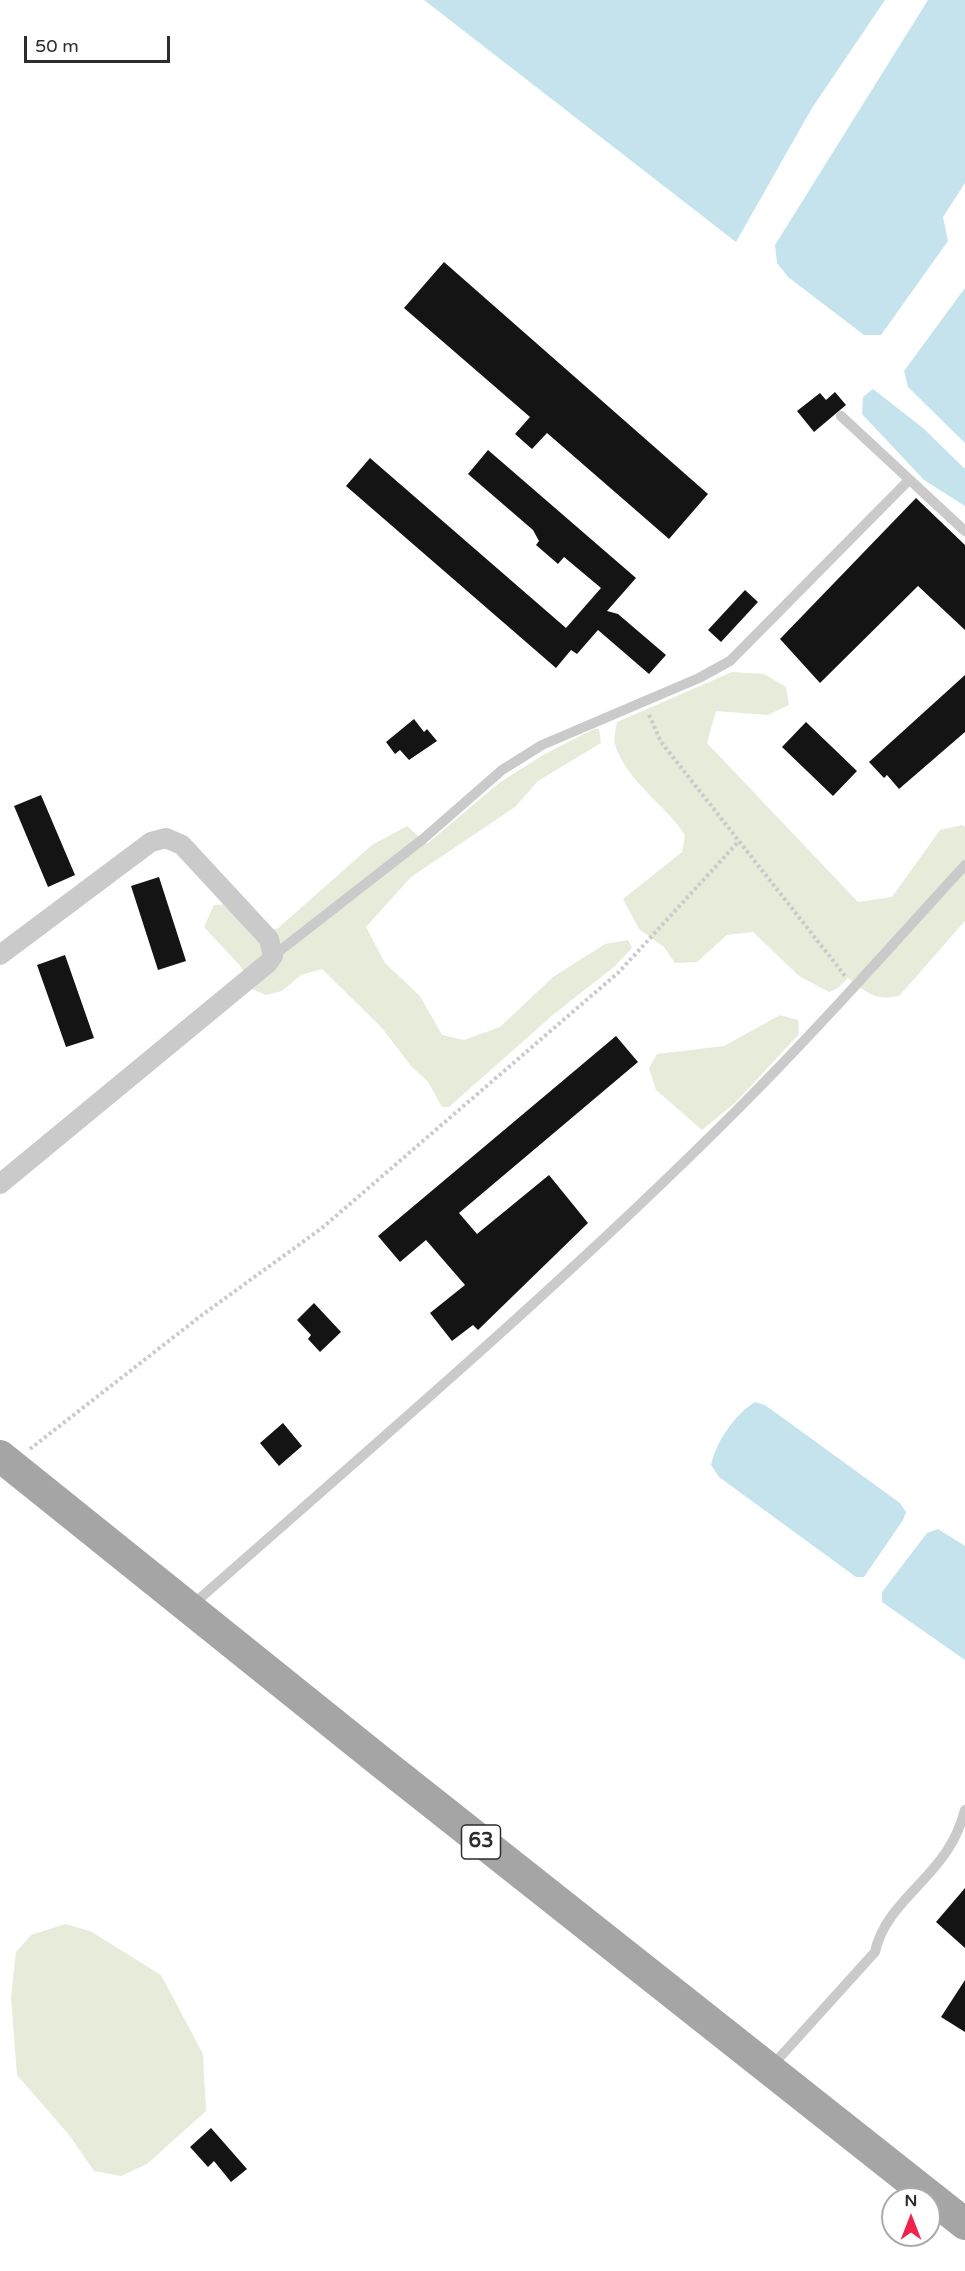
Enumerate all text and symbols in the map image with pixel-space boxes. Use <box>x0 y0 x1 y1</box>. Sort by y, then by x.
scale bar <box>27 24 172 62</box>
text: 50 m <box>35 35 79 57</box>
road number: 63 <box>462 1825 500 1859</box>
north arrow <box>881 2187 941 2247</box>
text: N <box>905 2191 917 2211</box>

